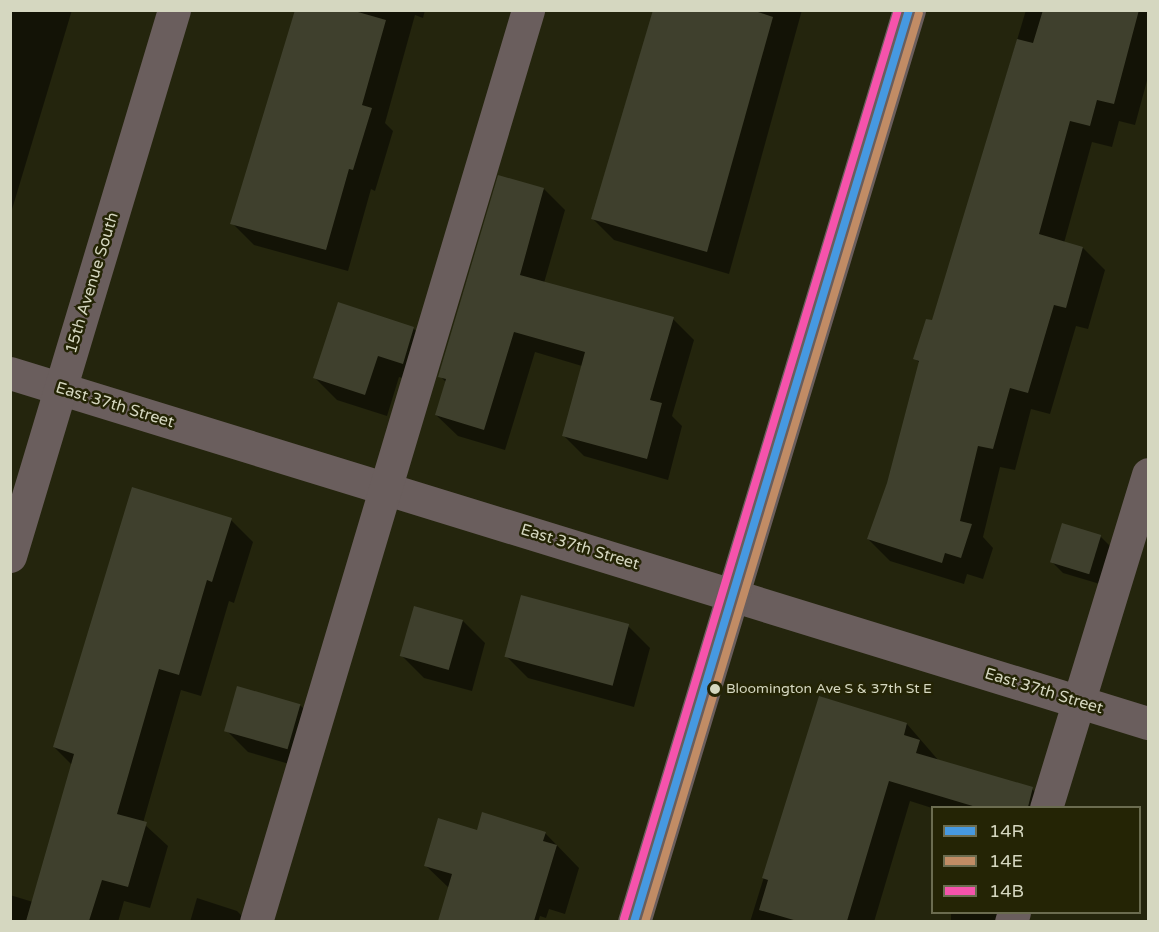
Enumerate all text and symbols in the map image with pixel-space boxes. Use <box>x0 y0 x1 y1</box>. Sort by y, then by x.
street label: 15th Avenue South <box>61 210 123 356</box>
street label: East 37th Street <box>53 378 177 432</box>
street label: East 37th Street <box>518 520 642 574</box>
street label: East 37th Street <box>982 664 1106 718</box>
place label: Bloomington Ave S & 37th St E <box>726 681 932 697</box>
marker: Bloomington Ave S & 37th St E <box>709 683 721 695</box>
legend <box>931 806 1141 914</box>
text: 14R <box>989 820 1024 842</box>
text: 14E <box>989 850 1023 872</box>
text: 14B <box>989 880 1024 902</box>

